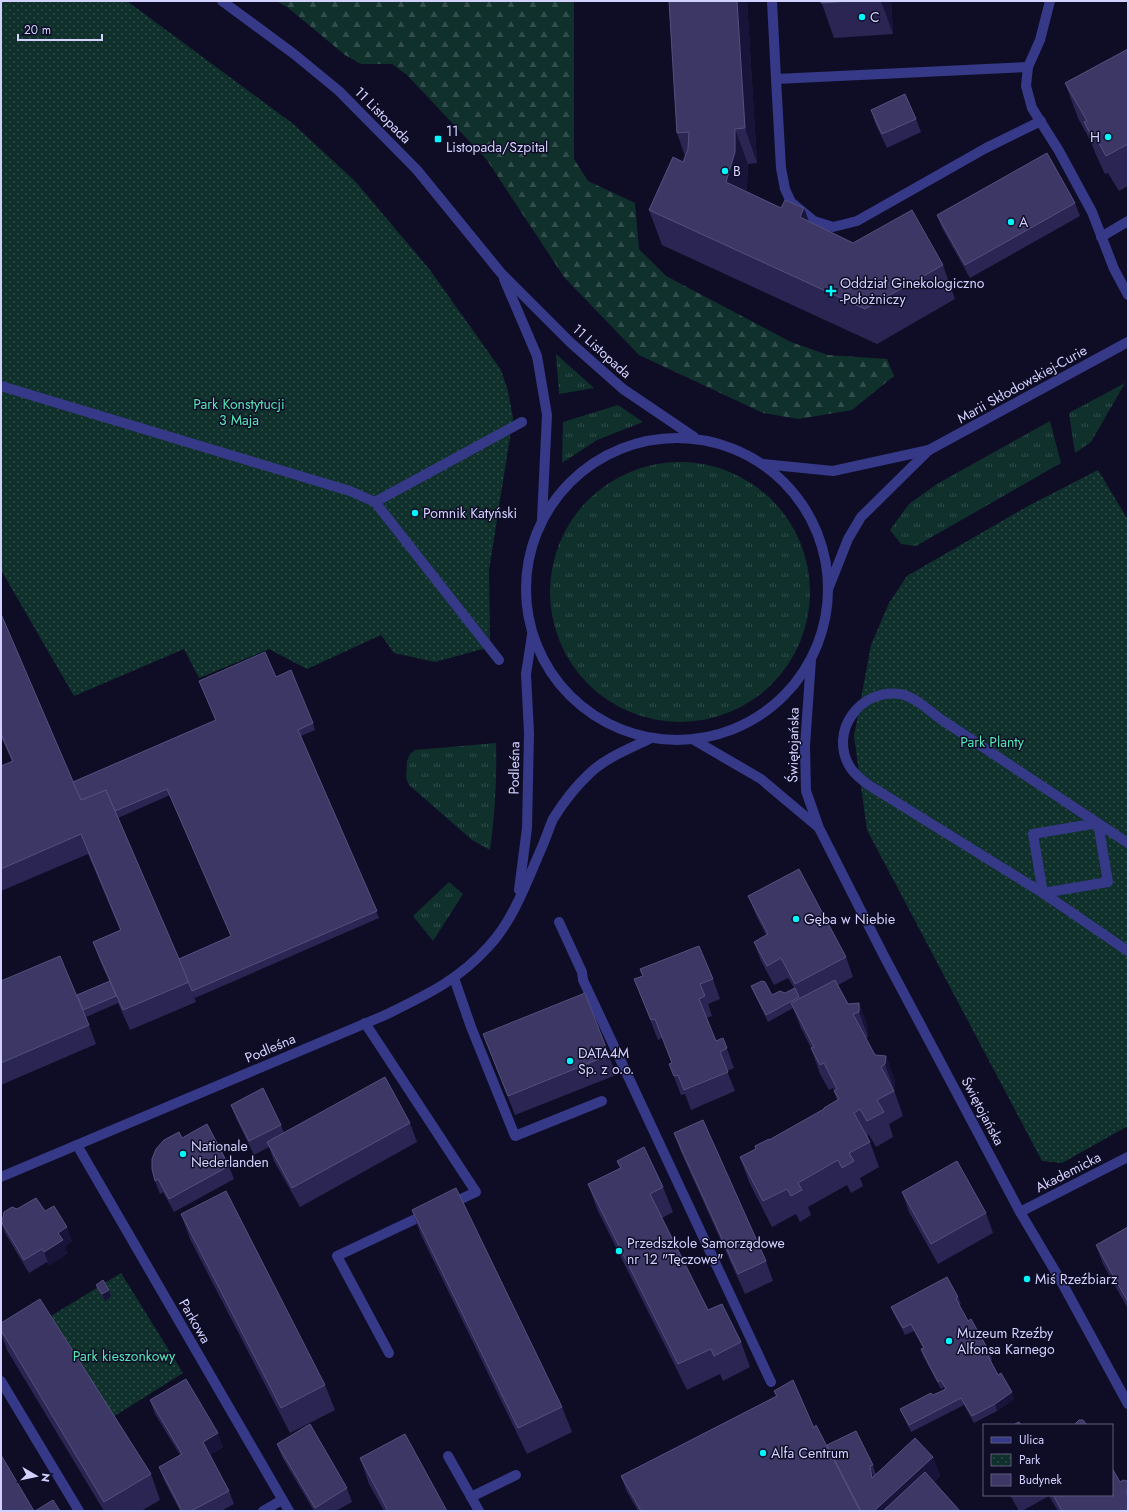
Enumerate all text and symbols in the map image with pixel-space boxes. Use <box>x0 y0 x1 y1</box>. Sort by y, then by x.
place label: C <box>870 7 880 27</box>
marker: C <box>857 12 867 22</box>
scale bar <box>18 16 102 42</box>
text: 20 m <box>24 21 51 39</box>
street label: 11 Listopada <box>350 82 416 148</box>
place label: 11 Listopada/Szpital <box>446 121 548 157</box>
place label: H <box>1090 127 1100 147</box>
marker: H <box>1103 132 1113 142</box>
marker: 11 Listopada/Szpital <box>433 134 443 144</box>
place label: B <box>733 161 741 181</box>
marker: B <box>720 166 730 176</box>
place label: A <box>1019 212 1029 232</box>
marker: A <box>1006 217 1016 227</box>
place label: Oddział Ginekologiczno -Położniczy <box>840 273 985 309</box>
marker: Oddział Ginekologiczno -Położniczy <box>825 285 837 297</box>
street label: 11 Listopada <box>568 319 636 383</box>
street label: Marii Skłodowskiej-Curie <box>953 340 1091 428</box>
park label: Park Konstytucji 3 Maja <box>193 394 285 430</box>
place label: Pomnik Katyński <box>423 503 517 523</box>
marker: Pomnik Katyński <box>410 508 420 518</box>
street label: Świętojańska <box>782 707 804 783</box>
park label: Park Planty <box>960 732 1025 752</box>
street label: Podleśna <box>504 741 524 795</box>
place label: Gęba w Niebie <box>804 909 895 929</box>
marker: Gęba w Niebie <box>791 914 801 924</box>
street label: Podleśna <box>242 1028 298 1068</box>
place label: DATA4M Sp. z o.o. <box>578 1043 634 1079</box>
marker: DATA4M Sp. z o.o. <box>565 1056 575 1066</box>
street label: Świętojańska <box>957 1073 1009 1149</box>
place label: Nationale Nederlanden <box>191 1136 269 1172</box>
street label: Akademicka <box>1032 1147 1104 1197</box>
marker: Nationale Nederlanden <box>178 1149 188 1159</box>
place label: Przedszkole Samorządowe nr 12 "Tęczowe" <box>627 1233 785 1269</box>
marker: Przedszkole Samorządowe nr 12 "Tęczowe" <box>614 1246 624 1256</box>
place label: Miś Rzeźbiarz <box>1035 1269 1118 1289</box>
marker: Miś Rzeźbiarz <box>1022 1274 1032 1284</box>
street label: Parkowa <box>174 1295 216 1347</box>
place label: Muzeum Rzeźby Alfonsa Karnego <box>957 1323 1055 1359</box>
marker: Muzeum Rzeźby Alfonsa Karnego <box>944 1336 954 1346</box>
park label: Park kieszonkowy <box>73 1346 176 1366</box>
legend <box>983 1424 1113 1496</box>
text: Ulica <box>1019 1431 1044 1449</box>
place label: Alfa Centrum <box>771 1443 849 1463</box>
marker: Alfa Centrum <box>758 1448 768 1458</box>
text: Park <box>1019 1451 1041 1469</box>
north arrow <box>16 1456 56 1496</box>
text: Budynek <box>1019 1471 1063 1489</box>
text: N <box>37 1472 54 1483</box>

